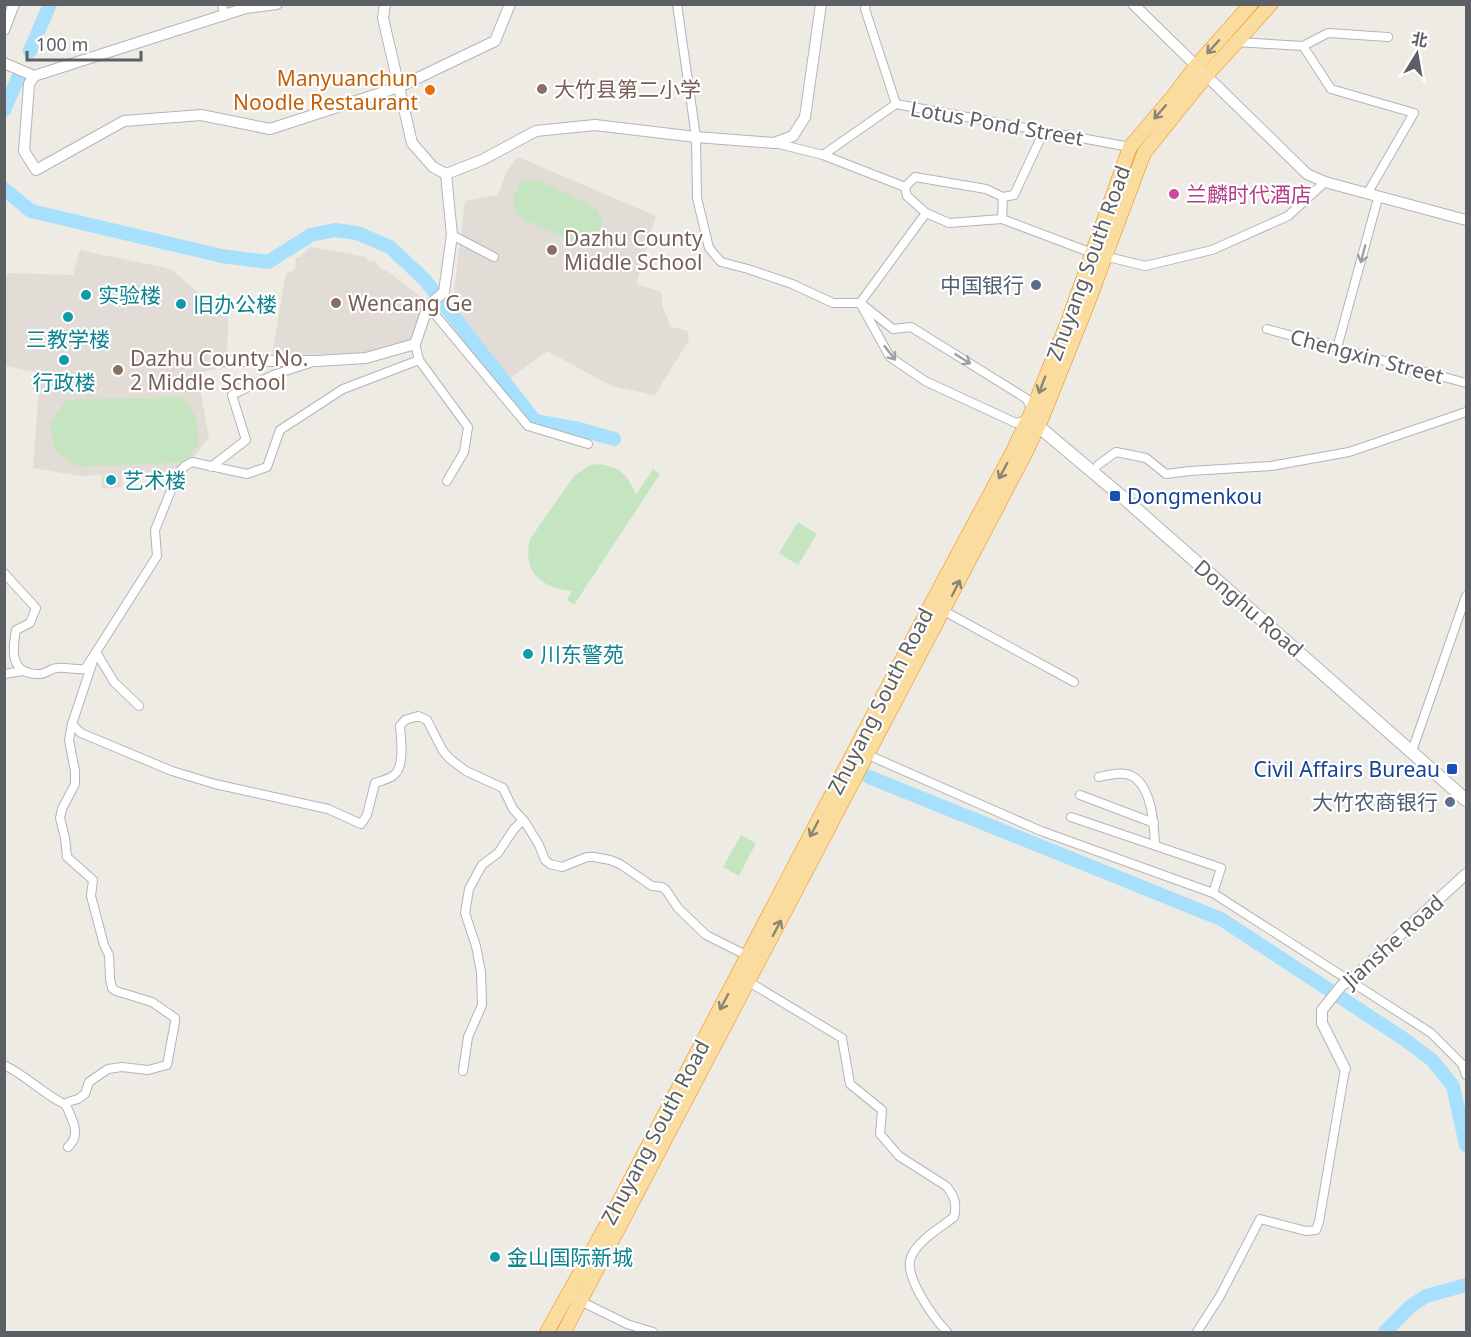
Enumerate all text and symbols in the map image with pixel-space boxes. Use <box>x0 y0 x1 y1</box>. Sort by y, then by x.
scale bar <box>27 24 141 62</box>
north arrow <box>1387 24 1447 84</box>
text: 北 <box>1410 27 1430 52</box>
text: 100 m <box>36 32 88 56</box>
one-way arrow <box>1206 39 1220 54</box>
place label: Manyuanchun Noodle Restaurant <box>233 64 418 116</box>
place label: 大竹县第二小学 <box>554 75 701 103</box>
marker: 大竹县第二小学 <box>535 82 549 96</box>
marker: Manyuanchun Noodle Restaurant <box>423 83 437 97</box>
street label: Lotus Pond Street <box>908 94 1086 152</box>
one-way arrow <box>1153 104 1166 120</box>
street label: Zhuyang South Road <box>1040 162 1136 364</box>
place label: 兰麟时代酒店 <box>1186 180 1312 208</box>
marker: 兰麟时代酒店 <box>1167 187 1181 201</box>
place label: Dazhu County Middle School <box>564 224 703 276</box>
marker: Dazhu County Middle School <box>545 243 559 257</box>
one-way arrow <box>1357 245 1368 264</box>
place label: 中国银行 <box>940 271 1024 299</box>
marker: 中国银行 <box>1029 278 1043 292</box>
place label: 实验楼 <box>98 281 161 309</box>
marker: 实验楼 <box>79 288 93 302</box>
place label: Wencang Ge <box>348 289 472 317</box>
place label: 旧办公楼 <box>193 290 277 318</box>
marker: Wencang Ge <box>329 296 343 310</box>
marker: 旧办公楼 <box>174 297 188 311</box>
marker: 三教学楼 <box>61 310 75 324</box>
street label: Chengxin Street <box>1287 322 1447 390</box>
place label: 三教学楼 <box>26 325 110 353</box>
place label: Dazhu County No. 2 Middle School <box>130 344 308 396</box>
one-way arrow <box>883 345 896 361</box>
marker: 行政楼 <box>57 353 71 367</box>
one-way arrow <box>955 353 972 366</box>
marker: Dazhu County No. 2 Middle School <box>111 363 125 377</box>
place label: 行政楼 <box>33 368 96 396</box>
one-way arrow <box>1036 376 1047 394</box>
one-way arrow <box>997 462 1009 479</box>
place label: 艺术楼 <box>123 466 186 494</box>
marker: 艺术楼 <box>104 473 118 487</box>
place label: Dongmenkou <box>1127 482 1262 510</box>
marker: Dongmenkou <box>1108 489 1122 503</box>
street label: Donghu Road <box>1189 553 1309 663</box>
one-way arrow <box>950 579 962 597</box>
street label: Zhuyang South Road <box>821 603 939 799</box>
place label: 川东警苑 <box>540 640 624 668</box>
marker: 川东警苑 <box>521 647 535 661</box>
place label: Civil Affairs Bureau <box>1254 755 1440 783</box>
marker: Civil Affairs Bureau <box>1445 762 1459 776</box>
place label: 大竹农商银行 <box>1312 788 1438 816</box>
marker: 大竹农商银行 <box>1443 795 1457 809</box>
one-way arrow <box>808 820 819 838</box>
street label: Jianshe Road <box>1335 888 1449 995</box>
one-way arrow <box>771 920 783 937</box>
one-way arrow <box>717 993 729 1011</box>
street label: Zhuyang South Road <box>594 1035 716 1229</box>
place label: 金山国际新城 <box>507 1243 633 1271</box>
marker: 金山国际新城 <box>488 1250 502 1264</box>

